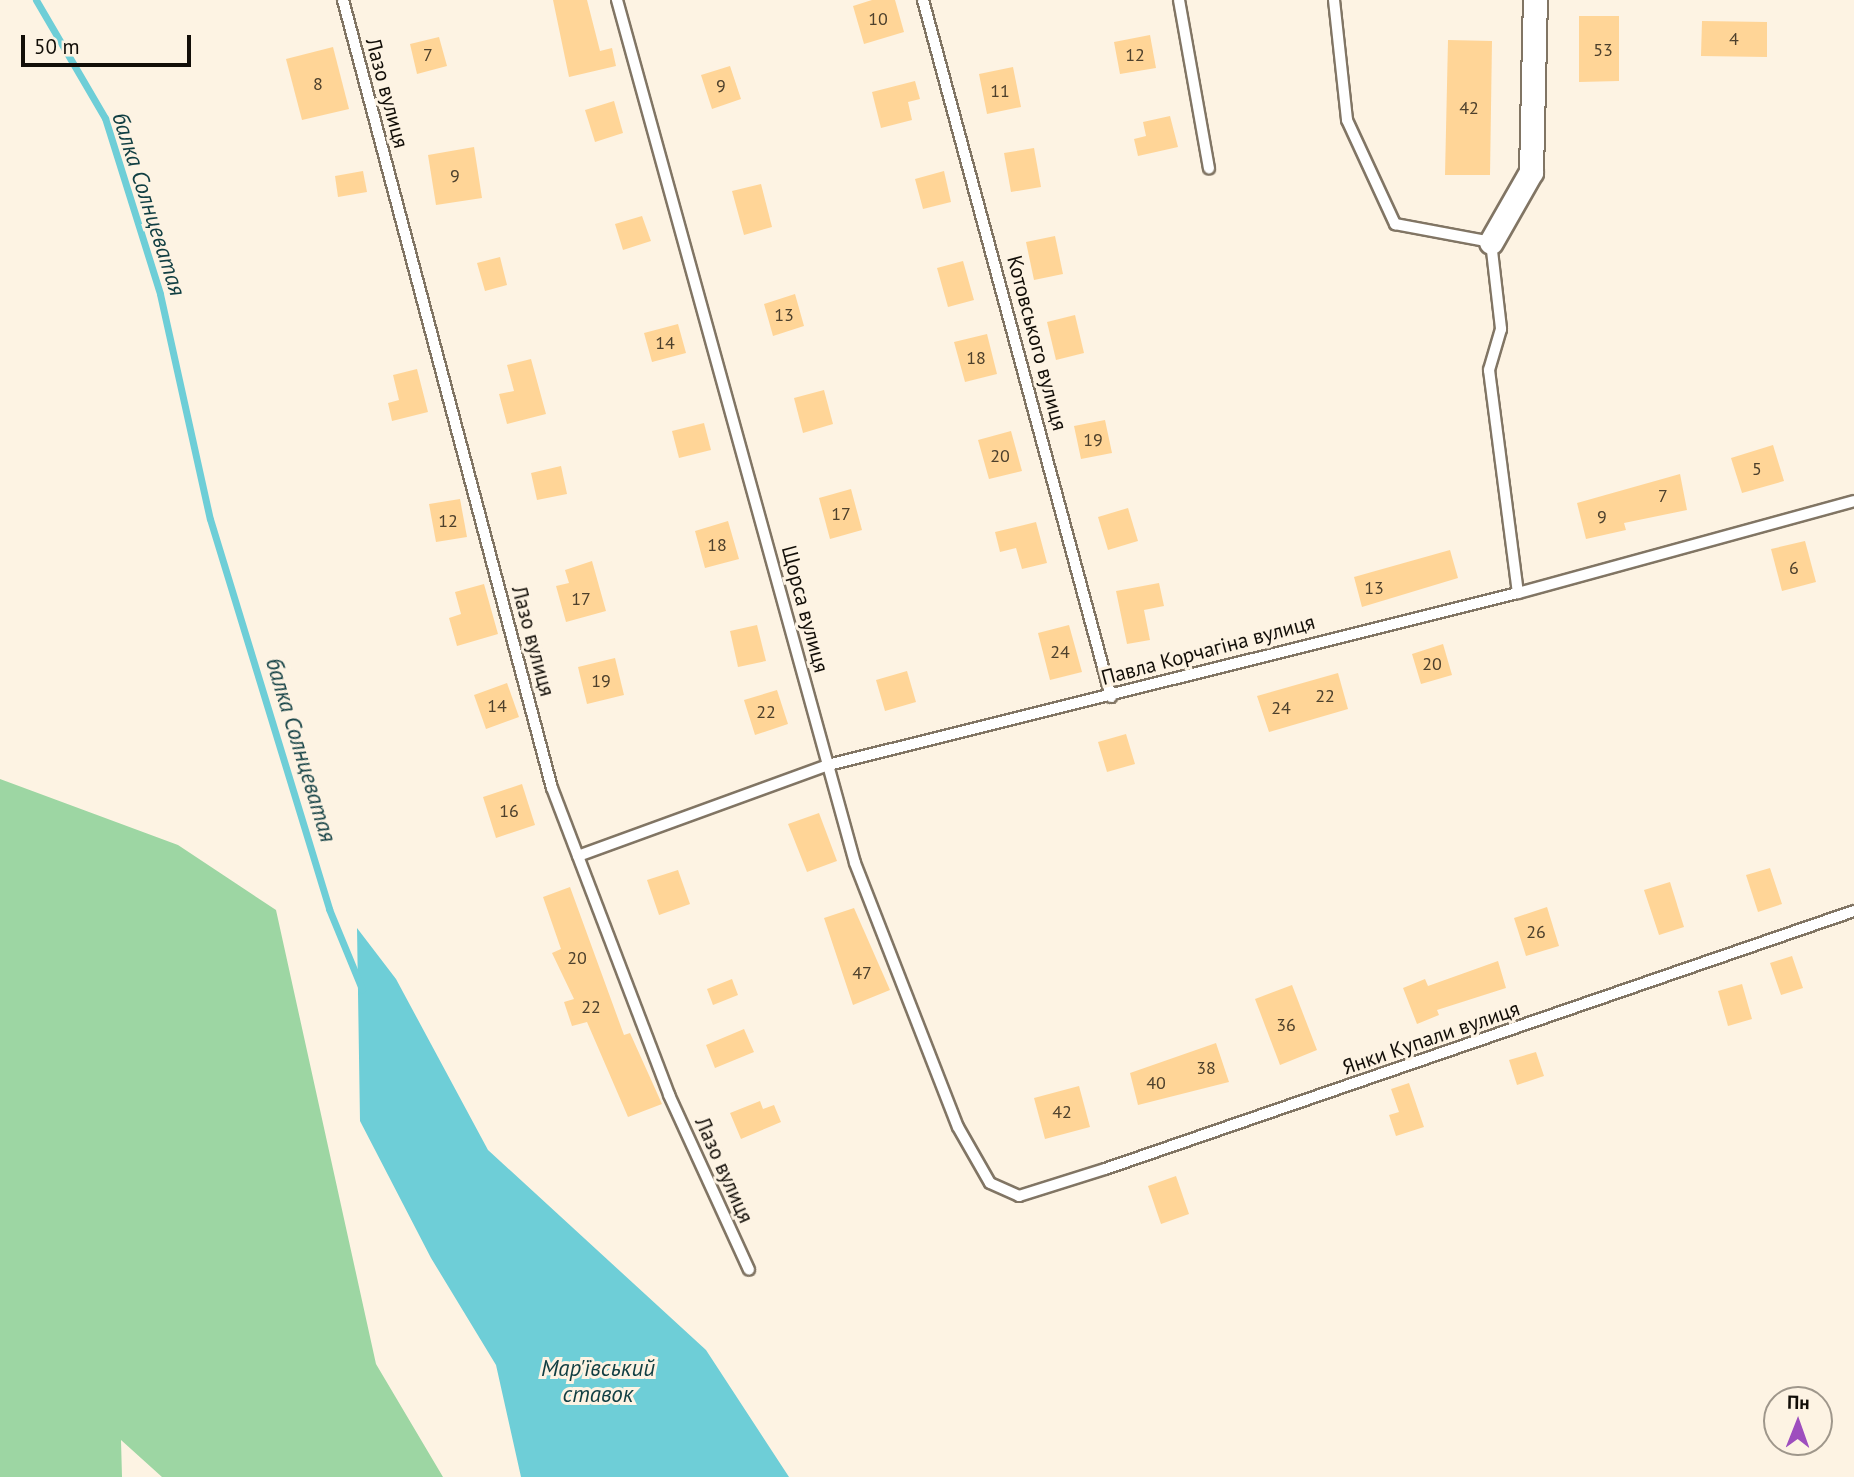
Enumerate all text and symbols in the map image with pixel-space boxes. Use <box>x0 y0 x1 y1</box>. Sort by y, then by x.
house number: 10 <box>868 8 888 30</box>
scale bar <box>24 21 194 65</box>
house number: 4 <box>1729 28 1739 50</box>
text: 50 m <box>34 33 80 60</box>
street label: Лазо вулиця <box>360 35 414 151</box>
house number: 53 <box>1593 39 1613 61</box>
house number: 7 <box>423 44 433 66</box>
house number: 12 <box>1125 44 1145 66</box>
house number: 8 <box>313 73 323 95</box>
house number: 9 <box>716 75 726 97</box>
house number: 11 <box>990 80 1010 102</box>
house number: 42 <box>1459 97 1479 119</box>
water label: балка Солнцеватая <box>106 109 192 299</box>
house number: 9 <box>450 165 460 187</box>
street label: Котовського вулиця <box>1002 253 1072 433</box>
house number: 13 <box>774 304 794 326</box>
house number: 14 <box>655 332 675 354</box>
house number: 18 <box>966 347 986 369</box>
house number: 19 <box>1083 429 1103 451</box>
house number: 20 <box>990 445 1010 467</box>
house number: 5 <box>1752 458 1762 480</box>
house number: 7 <box>1658 485 1668 507</box>
house number: 17 <box>831 503 851 525</box>
house number: 9 <box>1597 506 1607 528</box>
house number: 12 <box>438 510 458 532</box>
house number: 18 <box>707 534 727 556</box>
street label: Щорса вулиця <box>776 543 834 675</box>
house number: 6 <box>1789 557 1799 579</box>
house number: 13 <box>1364 577 1384 599</box>
street label: Лазо вулиця <box>506 583 560 699</box>
house number: 17 <box>571 588 591 610</box>
street label: Павла Корчагіна вулиця <box>1098 609 1318 691</box>
house number: 24 <box>1050 641 1070 663</box>
house number: 20 <box>1422 653 1442 675</box>
water label: балка Солнцеватая <box>260 654 342 846</box>
house number: 19 <box>591 670 611 692</box>
house number: 22 <box>1315 685 1335 707</box>
house number: 14 <box>487 695 507 717</box>
house number: 24 <box>1271 697 1291 719</box>
house number: 22 <box>756 701 776 723</box>
house number: 16 <box>499 800 519 822</box>
house number: 26 <box>1526 921 1546 943</box>
house number: 20 <box>567 947 587 969</box>
house number: 47 <box>852 962 872 984</box>
house number: 22 <box>581 996 601 1018</box>
street label: Янки Купали вулиця <box>1339 996 1523 1080</box>
house number: 36 <box>1276 1014 1296 1036</box>
house number: 38 <box>1196 1057 1216 1079</box>
house number: 40 <box>1146 1072 1166 1094</box>
house number: 42 <box>1052 1101 1072 1123</box>
street label: Лазо вулиця <box>689 1113 759 1227</box>
water label: Мар'ївський ставок <box>541 1354 655 1408</box>
north arrow <box>1763 1386 1833 1456</box>
text: Пн <box>1787 1390 1810 1414</box>

